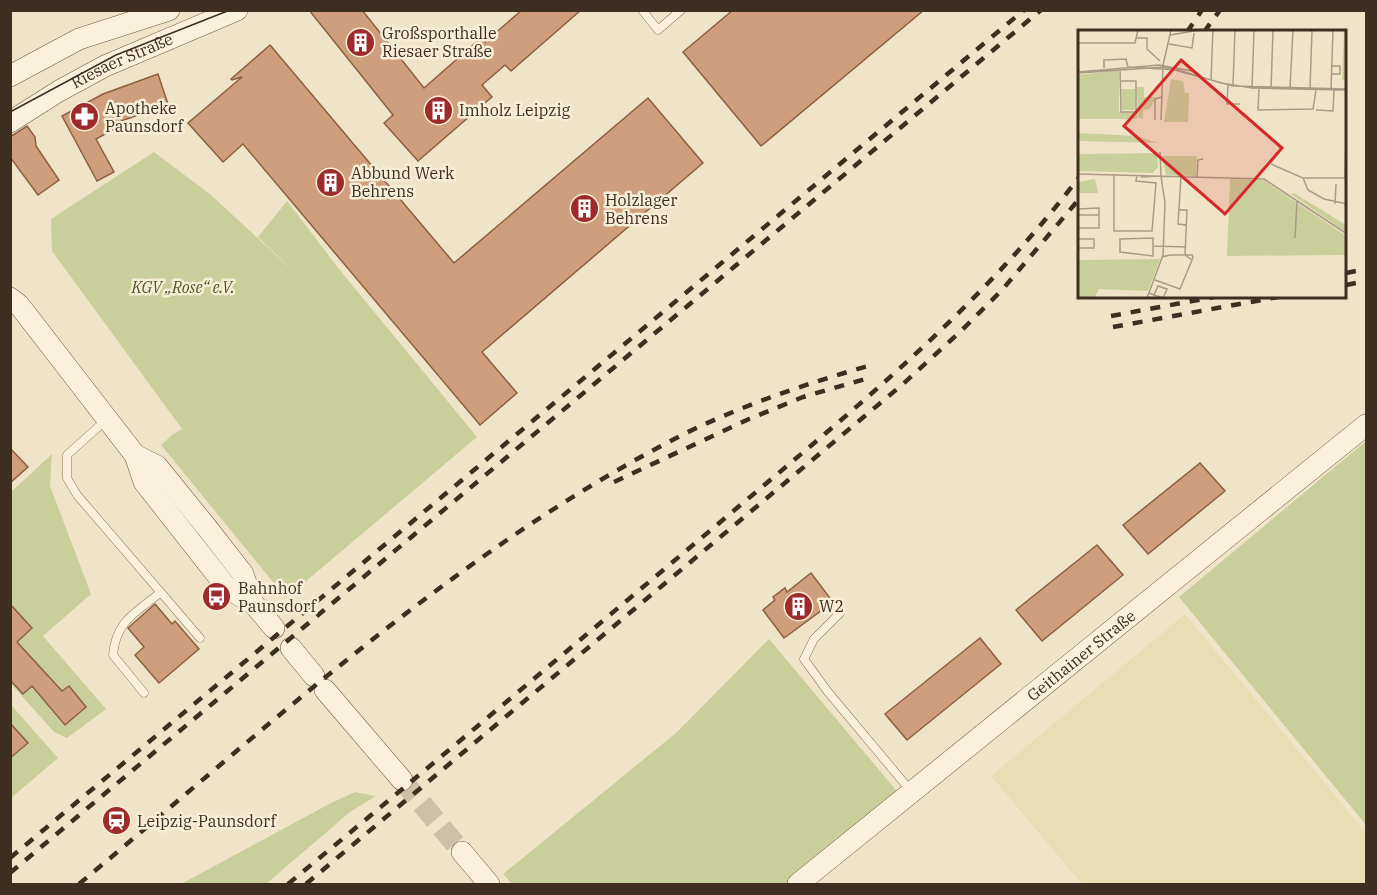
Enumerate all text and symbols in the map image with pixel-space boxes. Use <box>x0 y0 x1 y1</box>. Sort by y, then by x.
place label: Großsporthalle Riesaer Straße <box>382 23 496 61</box>
building icon: Großsporthalle Riesaer Straße <box>345 26 377 58</box>
street label: Riesaer Straße <box>67 28 176 93</box>
inset map <box>1078 30 1347 298</box>
building icon: Imholz Leipzig <box>422 94 454 126</box>
place label: Apotheke Paunsdorf <box>105 98 184 136</box>
place label: Imholz Leipzig <box>459 100 570 120</box>
pharmacy icon: Apotheke Paunsdorf <box>68 101 100 133</box>
place label: Abbund Werk Behrens <box>351 163 455 201</box>
building icon: Abbund Werk Behrens <box>314 166 346 198</box>
place label: Holzlager Behrens <box>605 190 677 228</box>
building icon: Holzlager Behrens <box>568 193 600 225</box>
park label: KGV „Rose“ e.V. <box>130 277 235 297</box>
place label: Bahnhof Paunsdorf <box>238 578 317 616</box>
bus stop icon: Bahnhof Paunsdorf <box>201 581 233 613</box>
building icon: W2 <box>782 590 814 622</box>
place label: W2 <box>819 596 844 616</box>
street label: Geithainer Straße <box>1023 605 1140 705</box>
station icon: Leipzig-Paunsdorf <box>100 805 132 837</box>
place label: Leipzig-Paunsdorf <box>137 811 277 831</box>

